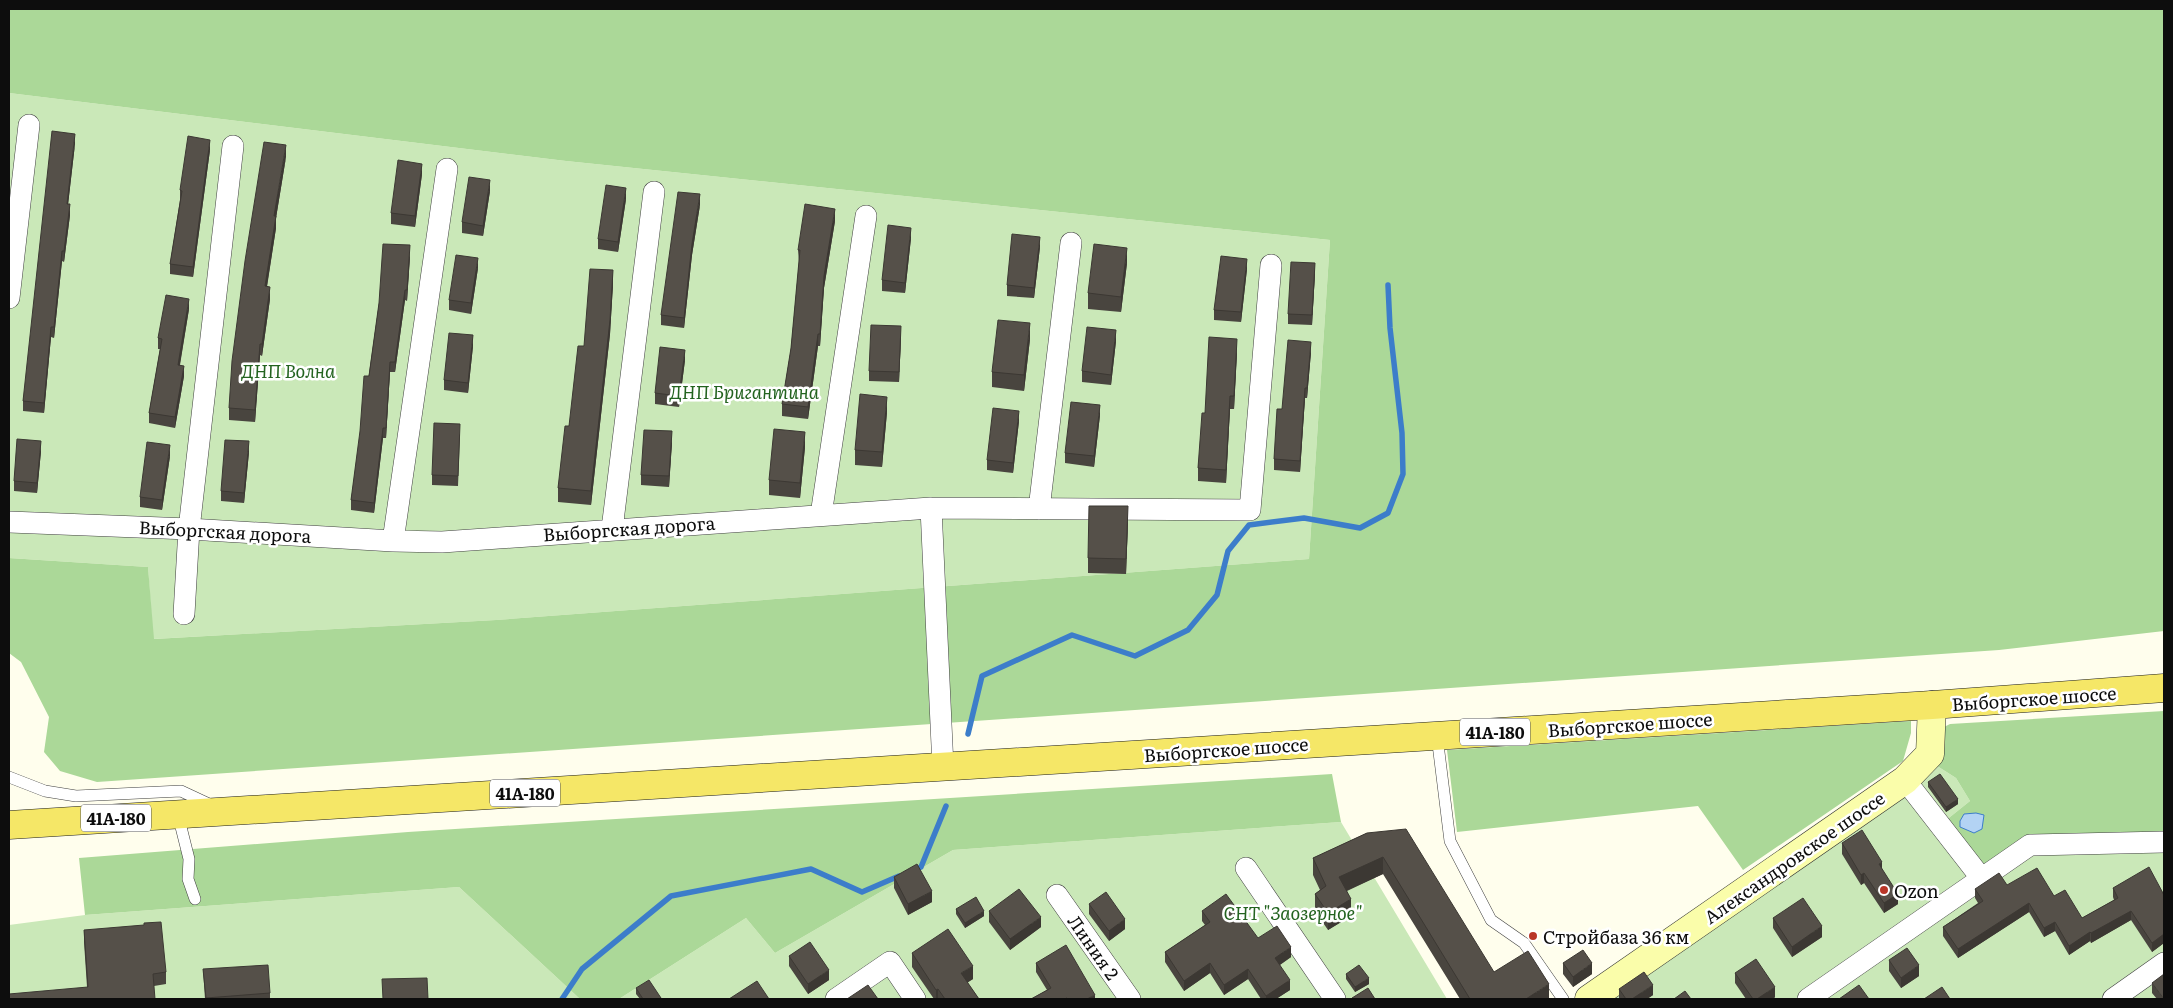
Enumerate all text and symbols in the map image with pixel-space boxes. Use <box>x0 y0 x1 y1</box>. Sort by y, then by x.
park label: ДНП Волна <box>241 357 336 384</box>
park label: ДНП Бригантина <box>669 378 820 405</box>
street label: Выборгская дорога <box>542 508 716 547</box>
street label: Выборгская дорога <box>138 513 312 549</box>
street label: Выборгское шоссе <box>1951 679 2117 717</box>
street label: Выборгское шоссе <box>1547 705 1713 743</box>
road number: 41А-180 <box>1460 719 1530 746</box>
street label: Выборгское шоссе <box>1143 730 1309 768</box>
road number: 41А-180 <box>490 780 560 806</box>
street label: Александровское шоссе <box>1698 784 1890 930</box>
road number: 41А-180 <box>81 804 151 831</box>
place label: Ozon <box>1894 877 1939 904</box>
marker: Ozon <box>1878 884 1890 896</box>
park label: СНТ "Заозерное" <box>1224 899 1362 926</box>
street label: Линия 2 <box>1062 909 1126 985</box>
place label: Стройбаза 36 км <box>1543 923 1689 950</box>
marker: Стройбаза 36 км <box>1527 930 1539 942</box>

